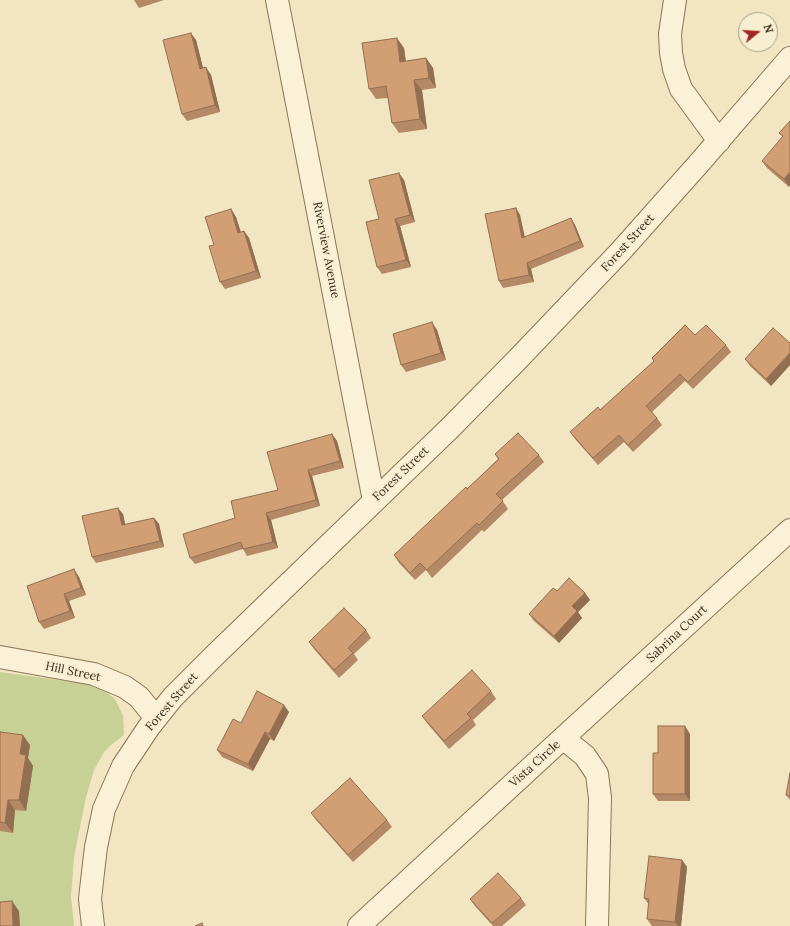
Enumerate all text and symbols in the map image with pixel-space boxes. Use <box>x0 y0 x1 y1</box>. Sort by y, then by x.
north arrow <box>738 12 778 52</box>
text: N <box>760 22 776 35</box>
street label: Riverview Avenue <box>310 200 342 300</box>
street label: Forest Street <box>598 211 658 275</box>
street label: Forest Street <box>370 444 432 504</box>
street label: Sabrina Court <box>644 602 710 666</box>
street label: Hill Street <box>44 659 102 685</box>
street label: Forest Street <box>143 670 201 734</box>
street label: Vista Circle <box>507 737 563 791</box>

